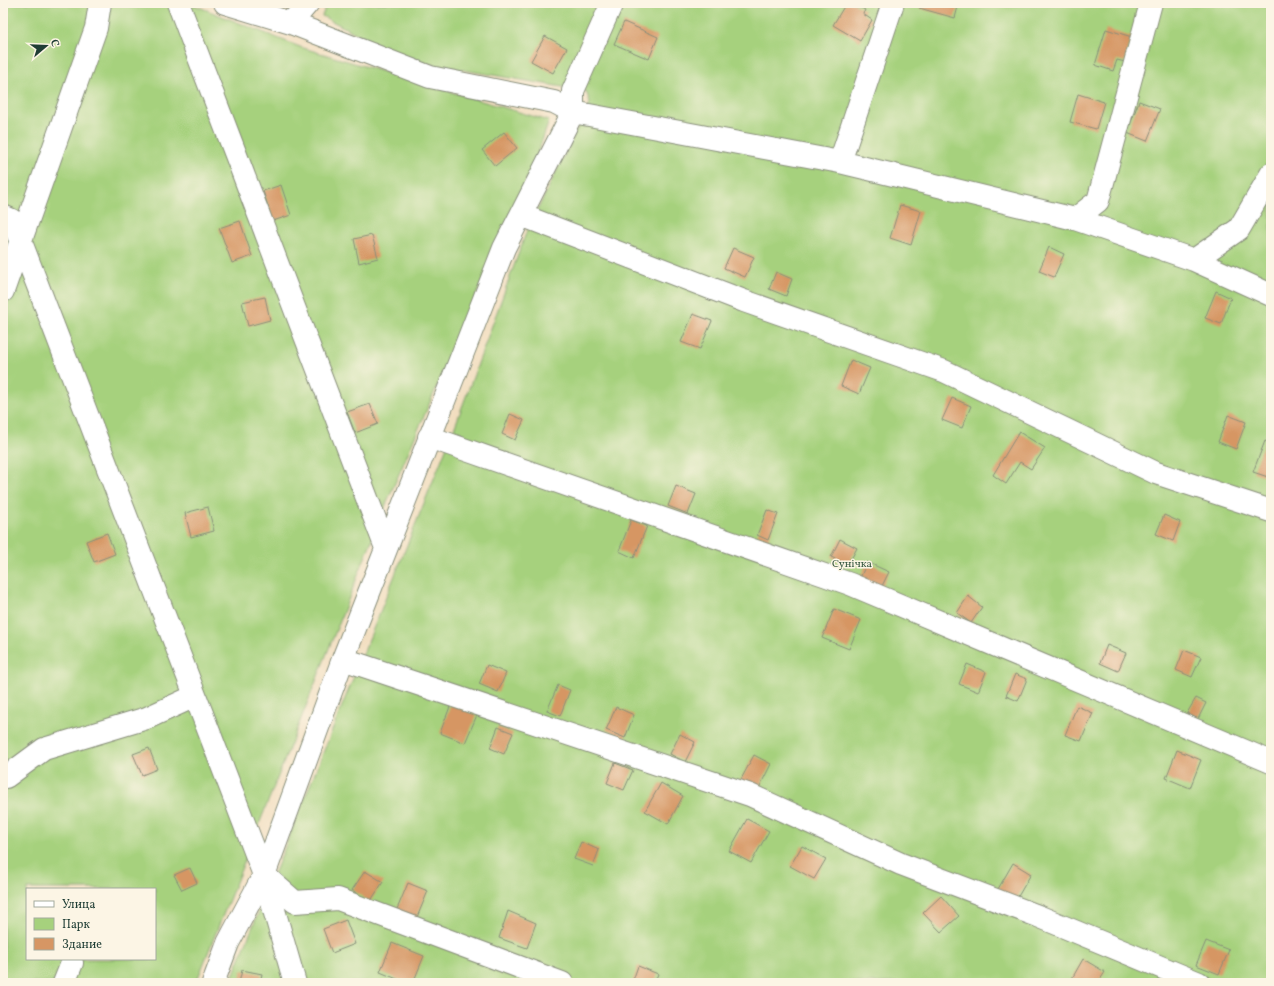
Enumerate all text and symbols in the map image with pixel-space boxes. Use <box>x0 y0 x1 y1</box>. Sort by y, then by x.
north arrow <box>26 26 66 66</box>
text: С <box>46 37 62 49</box>
park label: Сунічка <box>832 557 873 572</box>
legend <box>26 888 156 960</box>
text: Улица <box>62 897 95 913</box>
text: Парк <box>62 917 90 933</box>
text: Здание <box>62 937 102 953</box>

